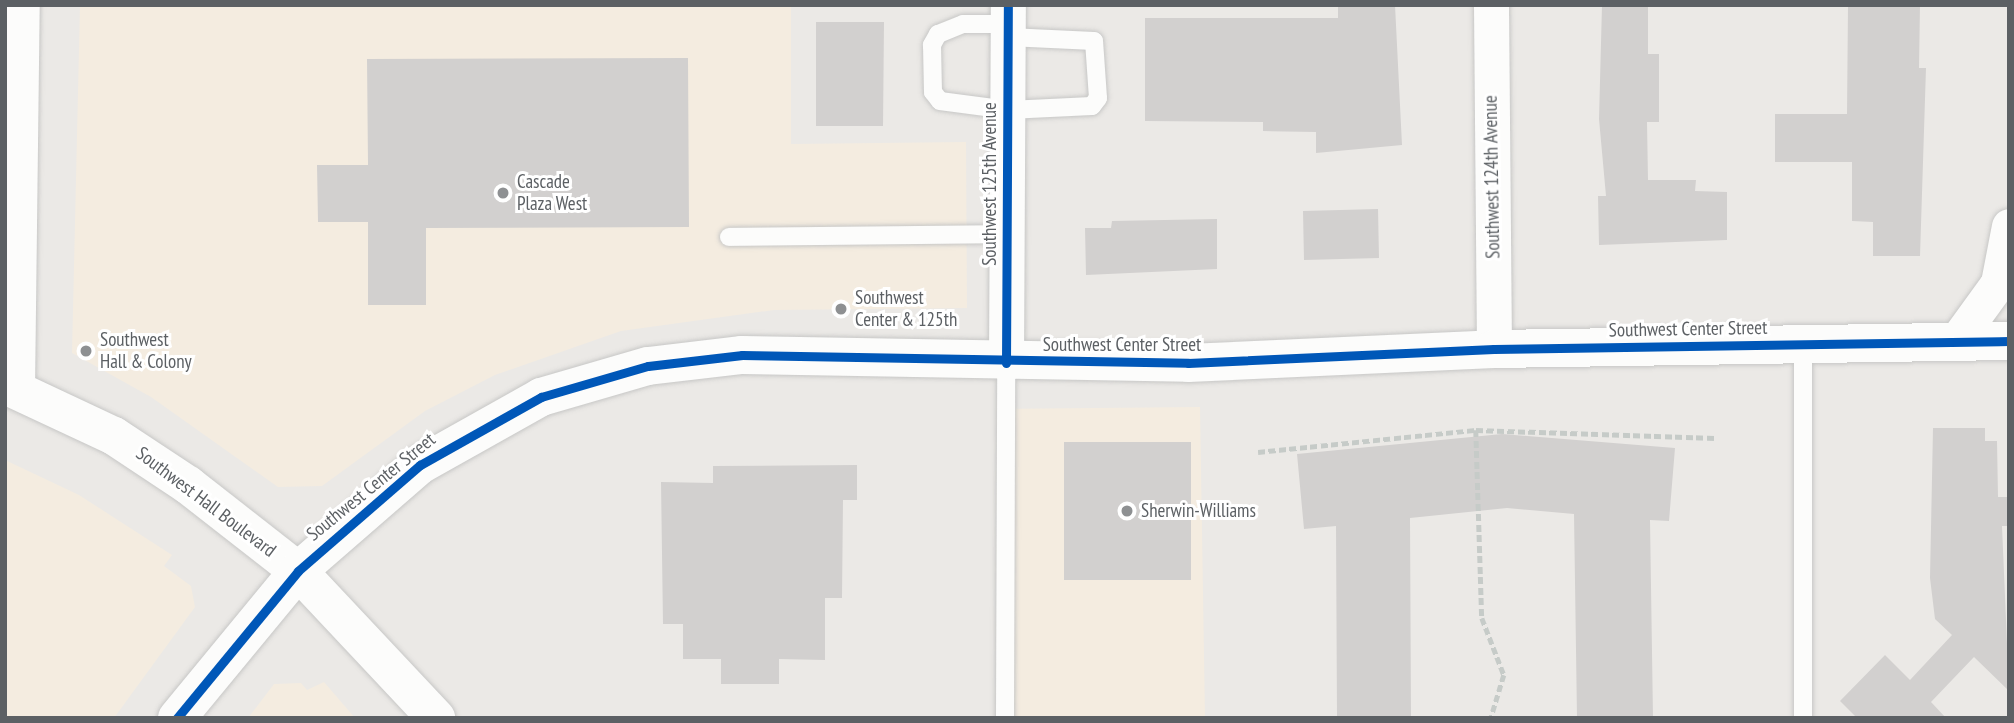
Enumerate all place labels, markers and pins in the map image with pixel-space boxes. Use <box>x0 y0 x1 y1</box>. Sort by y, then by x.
place label: Cascade Plaza West <box>517 171 588 215</box>
marker: Cascade Plaza West <box>495 185 511 201</box>
place label: Southwest Center & 125th <box>855 287 957 331</box>
marker: Southwest Center & 125th <box>833 301 849 317</box>
place label: Southwest Hall & Colony <box>100 329 192 373</box>
marker: Southwest Hall & Colony <box>78 343 94 359</box>
place label: Sherwin-Williams <box>1141 500 1256 522</box>
marker: Sherwin-Williams <box>1119 503 1135 519</box>

